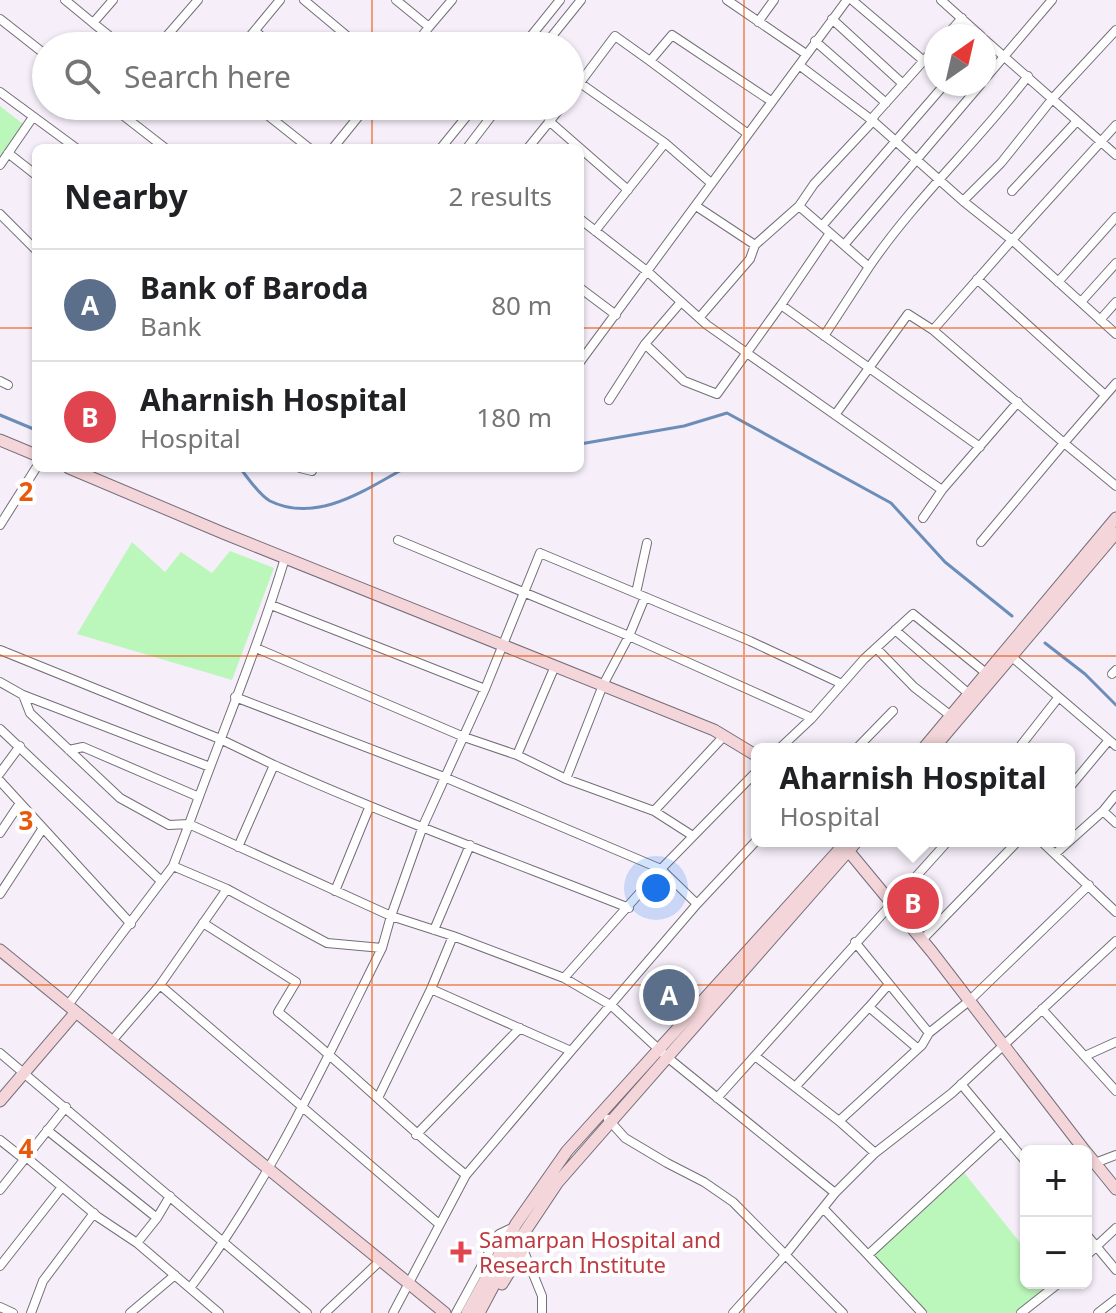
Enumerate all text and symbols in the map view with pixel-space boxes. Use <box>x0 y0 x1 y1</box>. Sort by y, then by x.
north arrow <box>924 24 996 96</box>
search box <box>32 32 584 120</box>
icon: search <box>60 54 104 98</box>
text: Search here <box>124 56 291 97</box>
text: Nearby <box>64 173 188 219</box>
text: 2 results <box>448 178 552 214</box>
text: Bank of Baroda <box>140 267 368 308</box>
text: A <box>81 287 99 323</box>
text: 80 m <box>491 287 552 323</box>
text: Bank <box>140 308 201 344</box>
text: Aharnish Hospital <box>140 379 407 420</box>
text: B <box>81 399 99 435</box>
text: 180 m <box>476 399 552 435</box>
text: Hospital <box>140 420 241 456</box>
text: 2 <box>19 473 34 509</box>
popup <box>751 743 1075 847</box>
text: Aharnish Hospital <box>779 757 1047 798</box>
text: Hospital <box>779 798 880 834</box>
text: 3 <box>19 802 33 838</box>
your location <box>636 868 676 908</box>
pin: B <box>887 873 939 933</box>
pin: A <box>643 965 695 1025</box>
text: 4 <box>19 1130 34 1166</box>
map controls <box>1020 1145 1092 1289</box>
button: + <box>1020 1145 1092 1217</box>
button: − <box>1020 1217 1092 1289</box>
place label: Samarpan Hospital and Research Institute <box>479 1224 721 1279</box>
marker: Samarpan Hospital and Research Institute <box>450 1241 472 1263</box>

